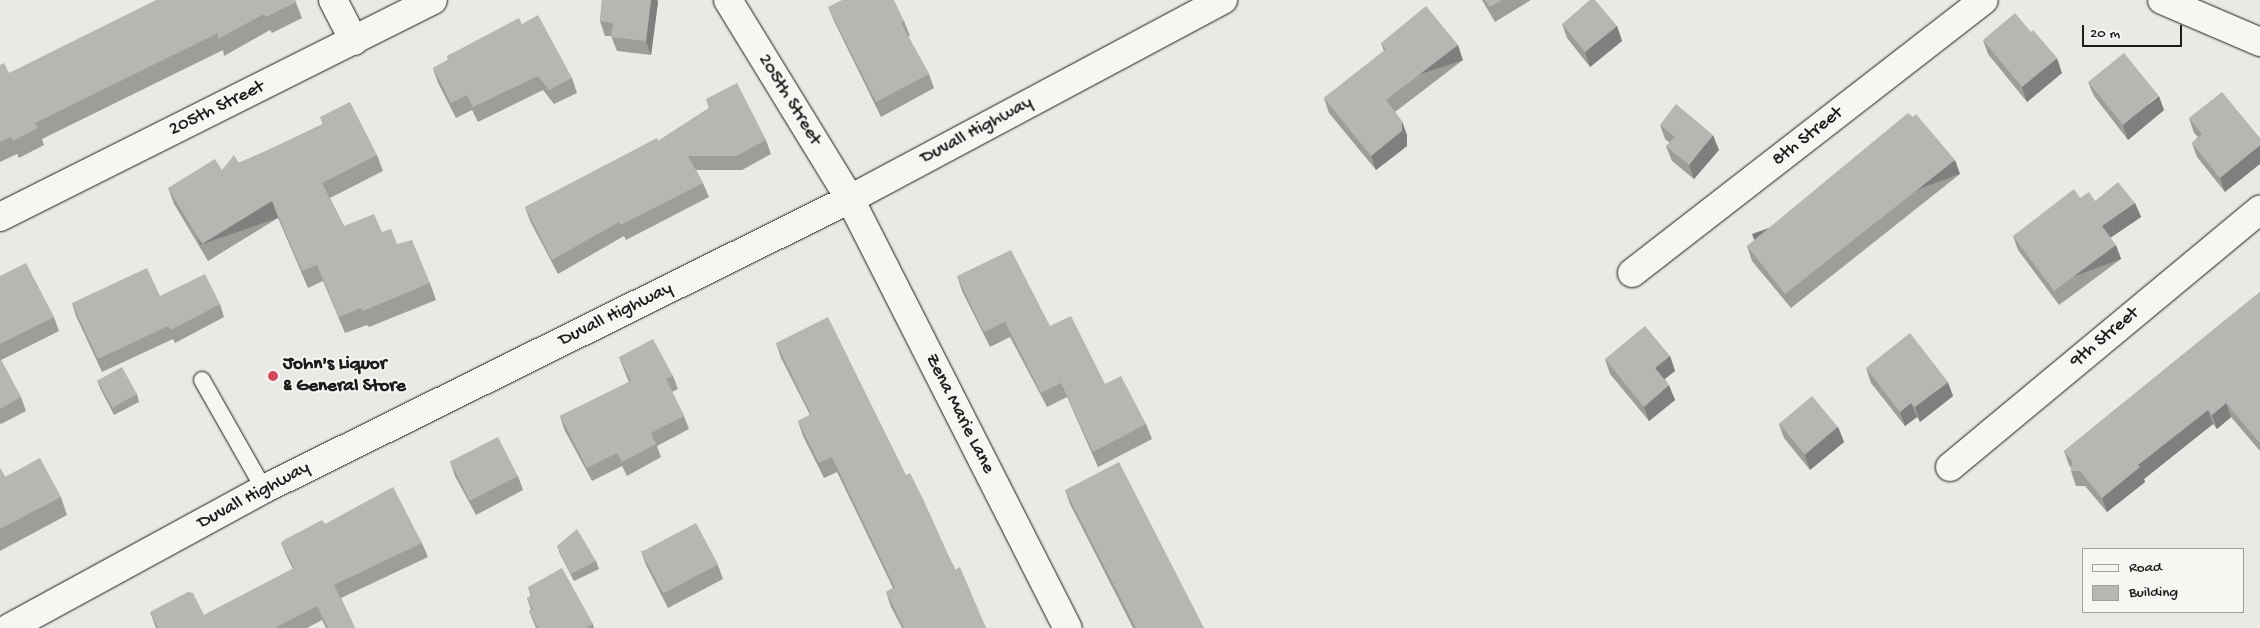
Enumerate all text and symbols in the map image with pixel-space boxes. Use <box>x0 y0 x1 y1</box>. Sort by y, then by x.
scale bar <box>2085 15 2185 47</box>
text: 20 m <box>2090 25 2120 43</box>
street label: 205th Street <box>752 50 826 150</box>
street label: 205th Street <box>166 76 268 142</box>
street label: Duvall Highway <box>917 92 1037 170</box>
street label: 8th Street <box>1768 102 1848 172</box>
street label: Duvall Highway <box>555 278 677 352</box>
street label: 9th Street <box>2066 303 2144 373</box>
street label: Zena Marie Lane <box>919 350 999 478</box>
place label: John's Liquor & General Store <box>283 354 406 398</box>
marker: John's Liquor & General Store <box>267 370 279 382</box>
street label: Duvall Highway <box>194 457 314 535</box>
legend <box>2082 548 2245 613</box>
text: Road <box>2129 559 2162 577</box>
text: Building <box>2129 584 2178 602</box>

